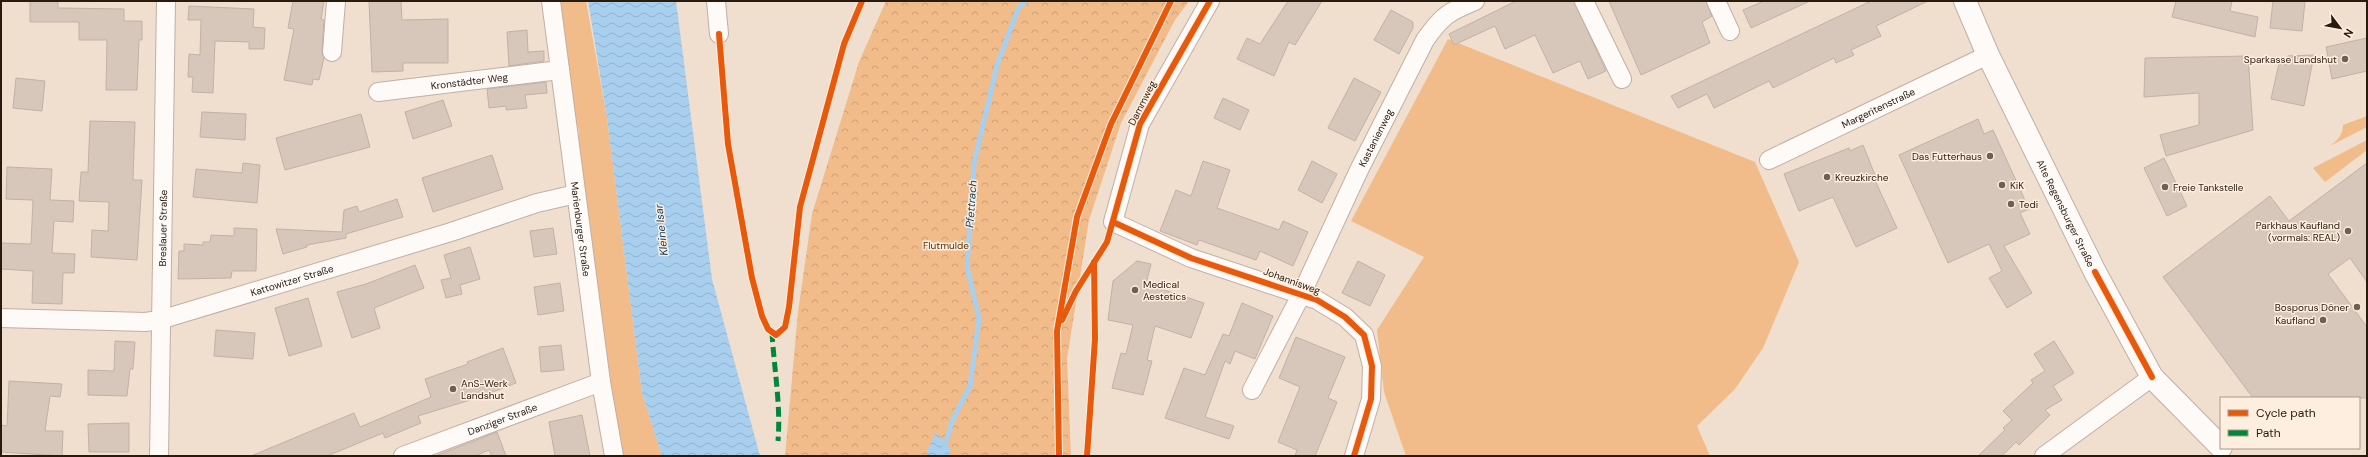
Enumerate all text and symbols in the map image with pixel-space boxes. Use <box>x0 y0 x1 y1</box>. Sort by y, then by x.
north arrow <box>2320 8 2360 48</box>
text: N <box>2340 26 2357 40</box>
place label: Sparkasse Landshut <box>2244 53 2337 66</box>
marker: Sparkasse Landshut <box>2340 54 2350 64</box>
street label: Kronstädter Weg <box>430 70 509 92</box>
street label: Dammweg <box>1125 78 1159 128</box>
street label: Margeritenstraße <box>1839 84 1917 131</box>
street label: Kastanienweg <box>1355 106 1396 169</box>
place label: Das Futterhaus <box>1912 150 1982 163</box>
marker: Das Futterhaus <box>1985 151 1995 161</box>
street label: Alte Regensburger Straße <box>2034 157 2098 269</box>
place label: Kreuzkirche <box>1835 171 1889 184</box>
marker: Kreuzkirche <box>1822 172 1832 182</box>
place label: KiK <box>2010 179 2024 192</box>
water label: Pfettrach <box>962 180 980 228</box>
marker: KiK <box>1997 180 2007 190</box>
street label: Marienburger Straße <box>568 181 594 278</box>
place label: Freie Tankstelle <box>2173 181 2244 194</box>
marker: Freie Tankstelle <box>2160 182 2170 192</box>
street label: Breslauer Straße <box>155 189 170 267</box>
place label: Tedi <box>2019 198 2038 211</box>
marker: Tedi <box>2006 199 2016 209</box>
water label: Kleine Isar <box>651 203 671 256</box>
place label: Parkhaus Kaufland (vormals: REAL) <box>2256 219 2340 244</box>
marker: Parkhaus Kaufland (vormals: REAL) <box>2343 226 2353 236</box>
park label: Flutmulde <box>923 239 969 252</box>
street label: Kattowitzer Straße <box>249 261 335 299</box>
street label: Johannisweg <box>1262 265 1323 297</box>
place label: Medical Aestetics <box>1143 278 1186 303</box>
marker: Medical Aestetics <box>1130 285 1140 295</box>
place label: Bosporus Döner <box>2275 301 2349 314</box>
marker: Bosporus Döner <box>2352 302 2362 312</box>
place label: Kaufland <box>2275 314 2315 327</box>
marker: Kaufland <box>2318 315 2328 325</box>
place label: AnS-Werk Landshut <box>461 377 508 402</box>
marker: AnS-Werk Landshut <box>448 384 458 394</box>
legend <box>2220 397 2360 449</box>
street label: Danziger Straße <box>466 400 539 438</box>
text: Cycle path <box>2256 405 2316 421</box>
text: Path <box>2256 425 2281 441</box>

